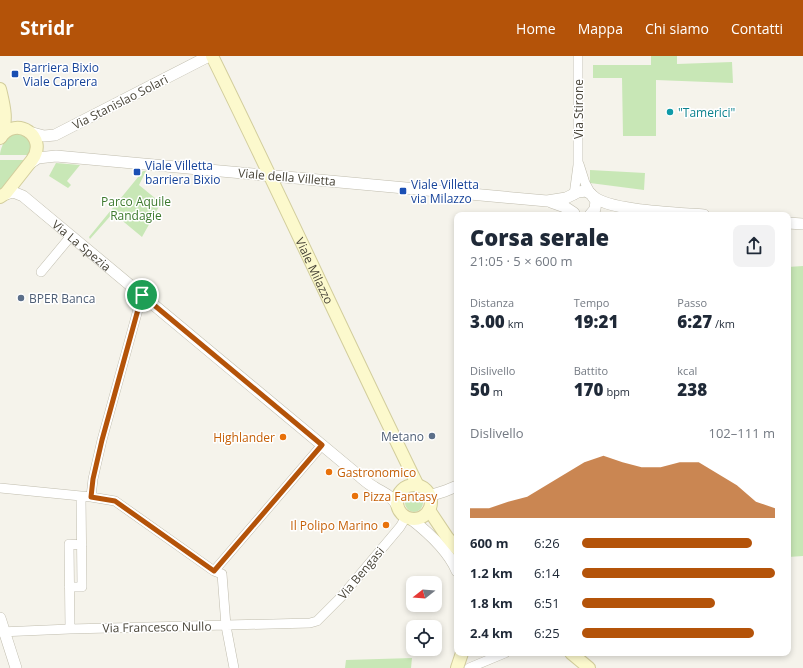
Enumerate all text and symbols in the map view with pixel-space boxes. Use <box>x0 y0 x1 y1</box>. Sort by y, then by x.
text: Stridr <box>20 15 74 41</box>
text: Home <box>516 19 556 38</box>
text: Mappa <box>578 19 623 38</box>
text: Chi siamo <box>645 19 709 38</box>
text: Contatti <box>731 19 783 38</box>
place label: Barriera Bixio Viale Caprera <box>23 59 99 90</box>
marker: Barriera Bixio Viale Caprera <box>10 69 20 79</box>
street label: Via Stanislao Solari <box>69 71 171 133</box>
street label: Via Stirone <box>570 79 587 139</box>
place label: "Tamerici" <box>678 104 735 121</box>
marker: "Tamerici" <box>665 107 675 117</box>
place label: Viale Villetta barriera Bixio <box>145 157 221 188</box>
street label: Viale della Villetta <box>238 164 336 190</box>
marker: Viale Villetta barriera Bixio <box>132 167 142 177</box>
place label: Viale Villetta via Milazzo <box>411 176 479 207</box>
marker: Viale Villetta via Milazzo <box>398 186 408 196</box>
park label: Parco Aquile Randagie <box>101 193 171 224</box>
street label: Via La Spezia <box>49 216 115 275</box>
text: Corsa serale <box>470 222 609 252</box>
button: share <box>733 225 775 267</box>
street label: Viale Milazzo <box>292 234 338 307</box>
text: 21:05 · 5 × 600 m <box>470 252 573 270</box>
pin <box>125 278 159 312</box>
icon: arrive <box>131 284 153 306</box>
place label: BPER Banca <box>29 290 95 307</box>
marker: BPER Banca <box>16 293 26 303</box>
text: Distanza <box>470 295 514 310</box>
text: Tempo <box>574 295 609 310</box>
text: Passo <box>677 295 707 310</box>
text: 3.00 <box>470 310 505 333</box>
text: 19:21 <box>574 310 618 333</box>
text: 6:27 <box>677 310 712 333</box>
text: km <box>505 316 524 331</box>
text: /km <box>712 316 735 331</box>
text: Dislivello <box>470 363 515 378</box>
text: Battito <box>574 363 608 378</box>
text: kcal <box>677 363 697 378</box>
text: 50 <box>470 378 490 401</box>
text: 170 <box>574 378 604 401</box>
text: 238 <box>677 378 707 401</box>
text: m <box>490 384 503 399</box>
text: bpm <box>604 384 630 399</box>
text: Dislivello <box>470 424 524 442</box>
text: 102–111 m <box>708 424 775 442</box>
place label: Metano <box>381 428 424 445</box>
place label: Highlander <box>213 429 275 446</box>
marker: Metano <box>427 431 437 441</box>
marker: Highlander <box>278 432 288 442</box>
place label: Gastronomico <box>337 464 416 481</box>
marker: Gastronomico <box>324 467 334 477</box>
place label: Pizza Fantasy <box>363 488 438 505</box>
marker: Pizza Fantasy <box>350 491 360 501</box>
place label: Il Polipo Marino <box>290 517 378 534</box>
marker: Il Polipo Marino <box>381 520 391 530</box>
text: 600 m <box>470 534 508 552</box>
text: 6:26 <box>534 534 560 552</box>
street label: Via Bengasi <box>334 543 388 603</box>
text: 1.2 km <box>470 564 513 582</box>
text: 6:14 <box>534 564 560 582</box>
north arrow <box>406 576 442 612</box>
map controls <box>406 576 442 656</box>
text: 1.8 km <box>470 594 513 612</box>
text: 6:51 <box>534 594 560 612</box>
street label: Via Francesco Nullo <box>102 618 212 636</box>
button: locate <box>406 620 442 656</box>
text: 2.4 km <box>470 624 513 642</box>
text: 6:25 <box>534 624 560 642</box>

